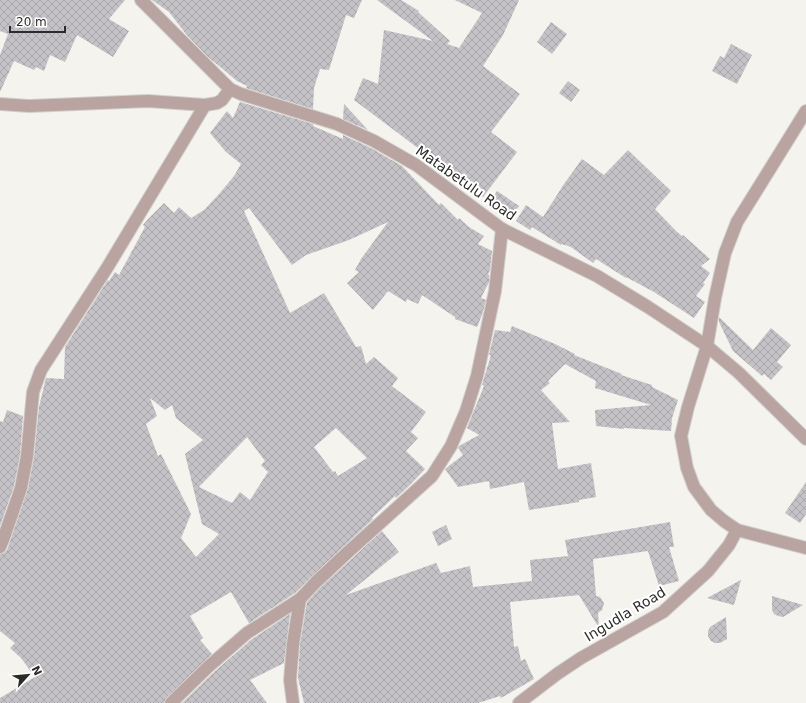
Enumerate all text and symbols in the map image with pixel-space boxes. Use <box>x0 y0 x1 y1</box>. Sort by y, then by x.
scale bar <box>10 8 65 34</box>
text: 20 m <box>16 15 47 29</box>
street label: Matabetulu Road <box>413 142 519 224</box>
street label: Ingudla Road <box>582 584 668 644</box>
north arrow <box>8 655 48 695</box>
text: N <box>29 664 44 678</box>

